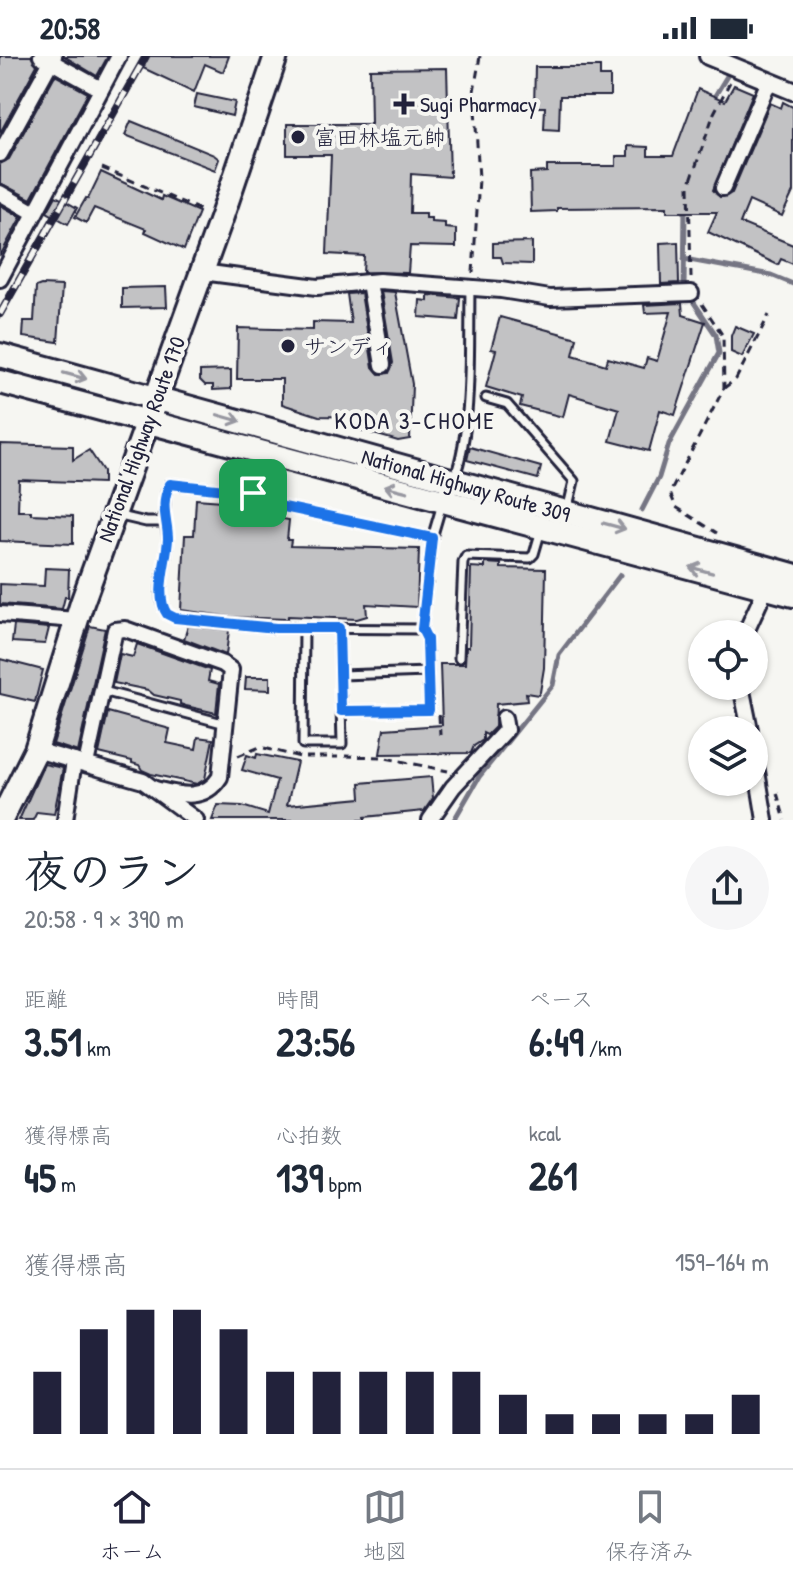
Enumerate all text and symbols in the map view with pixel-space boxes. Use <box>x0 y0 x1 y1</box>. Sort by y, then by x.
text: 20:58 <box>40 8 100 48</box>
place label: Sugi Pharmacy <box>420 89 537 119</box>
marker: Sugi Pharmacy <box>395 95 413 113</box>
place label: 富田林塩元帥 <box>314 122 446 152</box>
marker: 富田林塩元帥 <box>289 128 307 146</box>
place label: サンディ <box>304 331 393 361</box>
street label: National Highway Route 170 <box>90 332 192 546</box>
marker: サンディ <box>279 337 297 355</box>
one-way arrow <box>62 369 88 384</box>
district label: KODA 3-CHOME <box>334 404 496 436</box>
one-way arrow <box>216 411 242 426</box>
street label: National Highway Route 309 <box>358 441 574 529</box>
pin <box>219 459 287 527</box>
icon: arrive <box>231 471 275 515</box>
one-way arrow <box>384 481 410 496</box>
one-way arrow <box>601 520 627 535</box>
one-way arrow <box>689 562 715 577</box>
map controls <box>688 620 768 796</box>
button: locate <box>688 620 768 700</box>
button: layers <box>688 716 768 796</box>
text: 夜のラン <box>24 841 200 901</box>
button: share <box>685 846 769 930</box>
text: 20:58 · 9 × 390 m <box>24 901 184 936</box>
text: 距離 <box>24 984 68 1014</box>
text: 時間 <box>276 984 320 1014</box>
text: ペース <box>529 984 593 1014</box>
text: 3.51 <box>24 1014 82 1068</box>
text: 23:56 <box>276 1014 355 1068</box>
text: 6:49 <box>529 1014 584 1068</box>
text: km <box>82 1033 111 1063</box>
text: /km <box>584 1033 622 1063</box>
text: kcal <box>529 1118 561 1148</box>
text: 獲得標高 <box>24 1120 112 1150</box>
text: 心拍数 <box>276 1120 342 1150</box>
text: 261 <box>529 1148 578 1202</box>
text: 45 <box>24 1150 56 1204</box>
text: 139 <box>276 1150 323 1204</box>
text: m <box>56 1169 76 1199</box>
text: bpm <box>323 1169 362 1199</box>
text: 159–164 m <box>675 1244 769 1279</box>
text: 獲得標高 <box>24 1247 128 1282</box>
tab: ホーム <box>99 1485 164 1566</box>
tab: 地図 <box>363 1485 407 1566</box>
tab: 保存済み <box>606 1485 694 1566</box>

